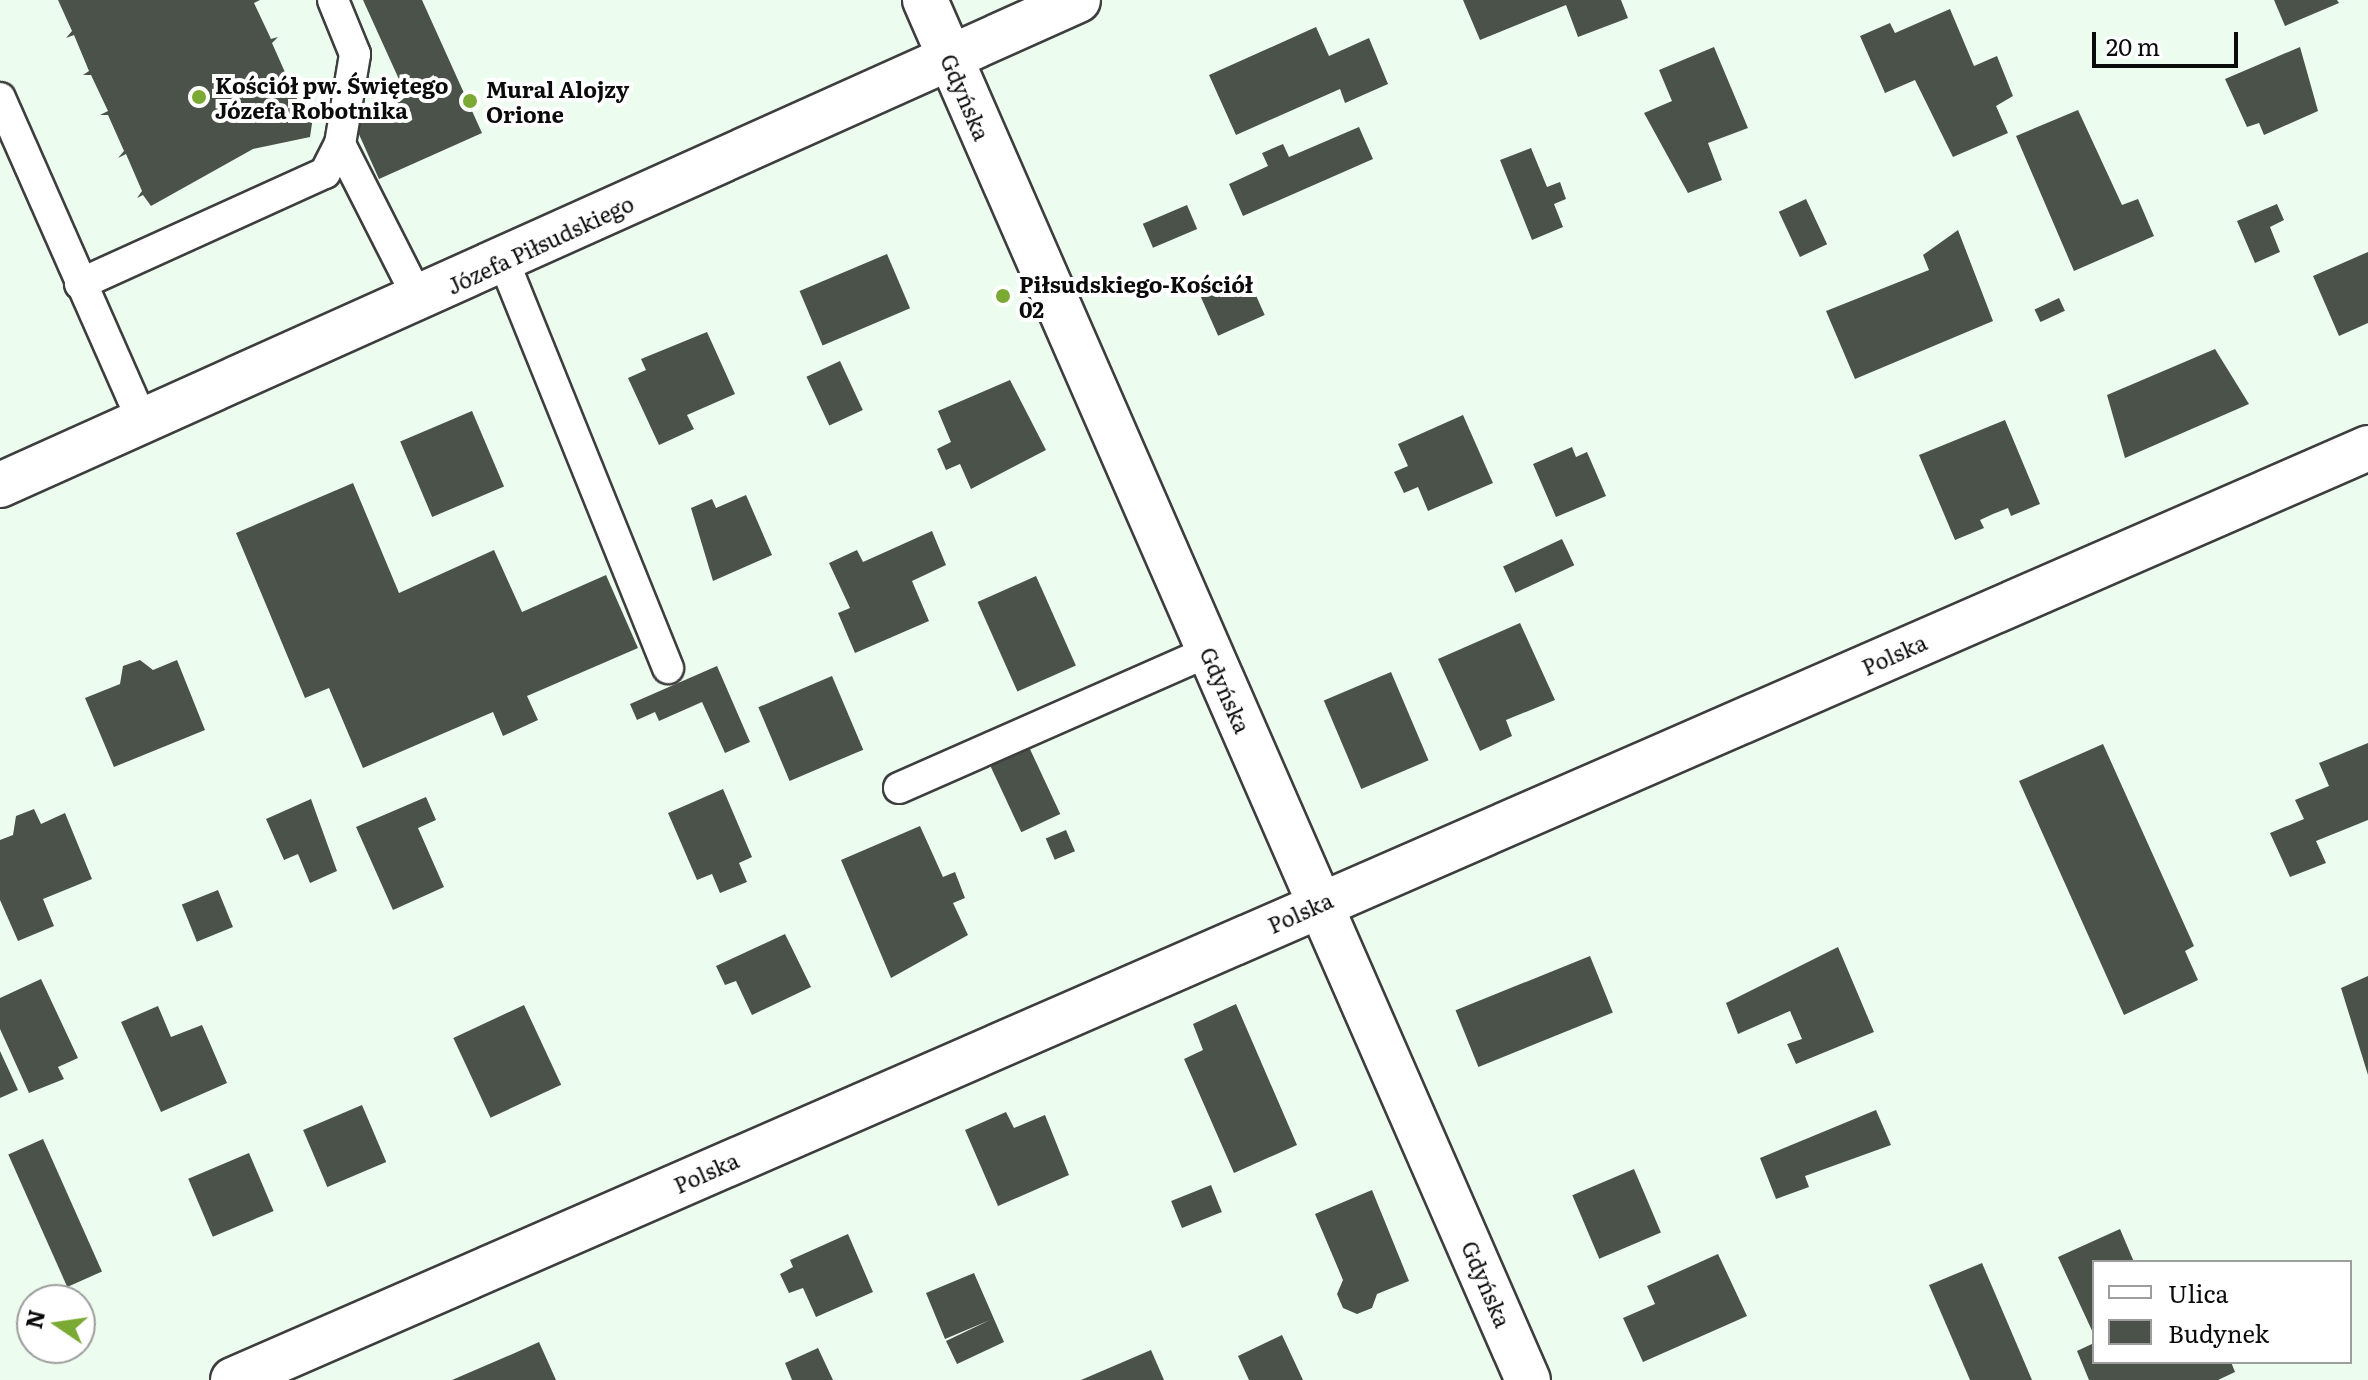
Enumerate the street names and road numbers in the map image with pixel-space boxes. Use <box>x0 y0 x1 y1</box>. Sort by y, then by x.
street label: Gdyńska <box>936 50 996 144</box>
street label: Józefa Piłsudskiego <box>443 189 637 299</box>
street label: Polska <box>1857 628 1931 680</box>
street label: Gdyńska <box>1195 643 1257 737</box>
street label: Polska <box>1263 886 1337 938</box>
street label: Polska <box>669 1146 743 1198</box>
street label: Gdyńska <box>1457 1237 1517 1331</box>

